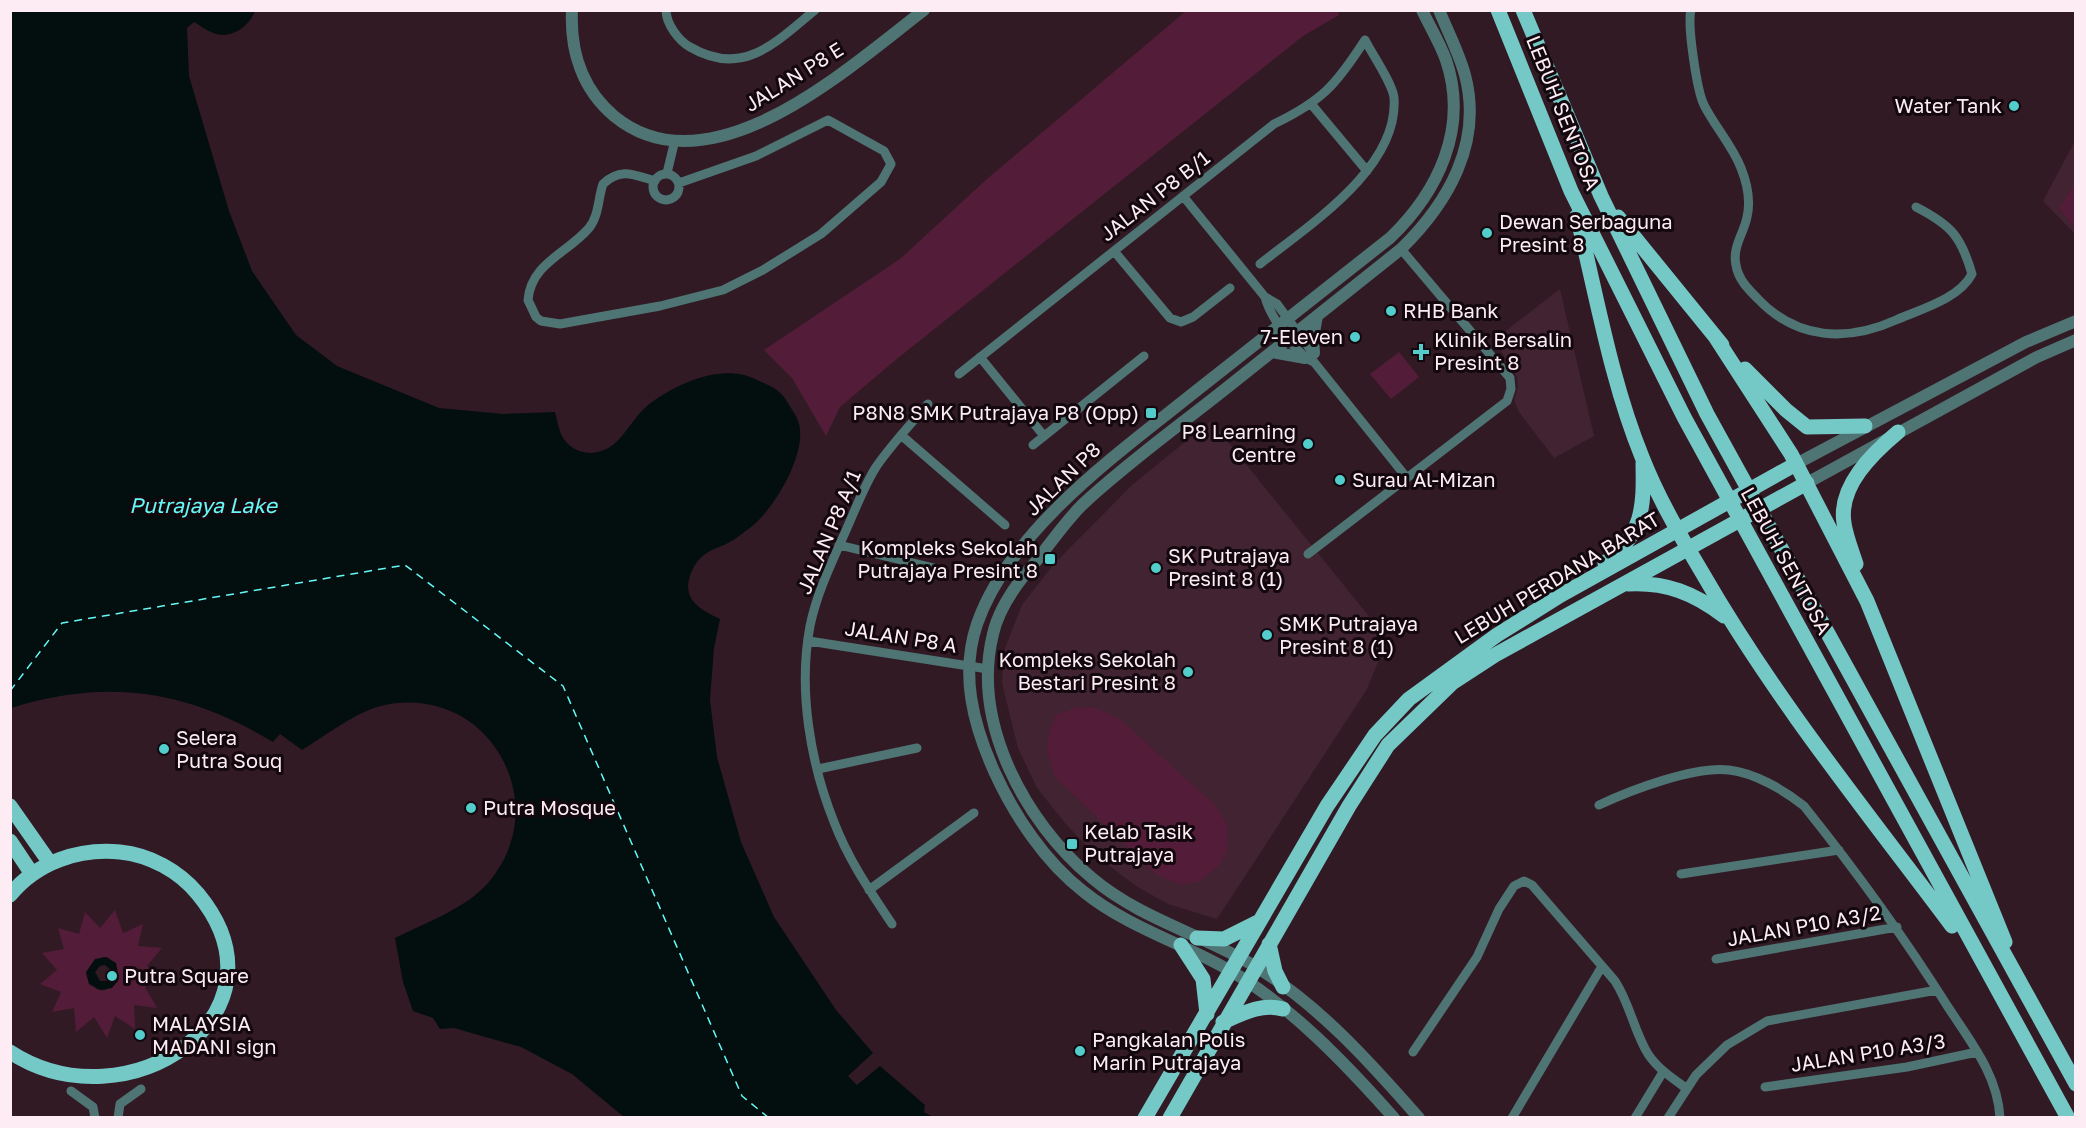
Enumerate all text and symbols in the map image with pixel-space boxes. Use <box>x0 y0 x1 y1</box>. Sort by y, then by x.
street label: LEBUH SENTOSA <box>1522 32 1606 194</box>
street label: JALAN P8 E <box>740 36 847 116</box>
place label: Water Tank <box>1895 93 2002 117</box>
marker: Water Tank <box>2007 99 2021 113</box>
street label: JALAN P8 B/1 <box>1095 145 1214 245</box>
place label: Dewan Serbaguna Presint 8 <box>1499 209 1673 256</box>
marker: Dewan Serbaguna Presint 8 <box>1480 226 1494 240</box>
place label: RHB Bank <box>1403 298 1499 322</box>
marker: RHB Bank <box>1384 304 1398 318</box>
place label: 7-Eleven <box>1261 324 1343 348</box>
place label: Klinik Bersalin Presint 8 <box>1434 327 1572 374</box>
marker: 7-Eleven <box>1348 330 1362 344</box>
marker: Klinik Bersalin Presint 8 <box>1412 343 1430 361</box>
place label: P8N8 SMK Putrajaya P8 (Opp) <box>852 400 1139 424</box>
marker: P8N8 SMK Putrajaya P8 (Opp) <box>1144 406 1158 420</box>
place label: P8 Learning Centre <box>1182 419 1296 466</box>
street label: JALAN P8 <box>1020 437 1105 520</box>
marker: P8 Learning Centre <box>1301 437 1315 451</box>
street label: JALAN P8 A/1 <box>791 466 865 597</box>
place label: Surau Al-Mizan <box>1352 467 1495 491</box>
marker: Surau Al-Mizan <box>1333 473 1347 487</box>
street label: LEBUH SENTOSA <box>1736 483 1837 638</box>
water label: Putrajaya Lake <box>129 492 279 518</box>
street label: LEBUH PERDANA BARAT <box>1449 506 1664 648</box>
place label: Kompleks Sekolah Putrajaya Presint 8 <box>857 535 1038 582</box>
place label: SK Putrajaya Presint 8 (1) <box>1168 543 1290 590</box>
marker: Kompleks Sekolah Putrajaya Presint 8 <box>1043 552 1057 566</box>
marker: SK Putrajaya Presint 8 (1) <box>1149 561 1163 575</box>
place label: SMK Putrajaya Presint 8 (1) <box>1279 611 1418 658</box>
street label: JALAN P8 A <box>843 615 959 657</box>
marker: SMK Putrajaya Presint 8 (1) <box>1260 628 1274 642</box>
place label: Kompleks Sekolah Bestari Presint 8 <box>999 647 1176 694</box>
marker: Kompleks Sekolah Bestari Presint 8 <box>1181 665 1195 679</box>
place label: Selera Putra Souq <box>176 725 282 772</box>
marker: Selera Putra Souq <box>157 742 171 756</box>
place label: Putra Mosque <box>483 795 616 819</box>
marker: Putra Mosque <box>464 801 478 815</box>
place label: Kelab Tasik Putrajaya <box>1084 819 1193 866</box>
marker: Kelab Tasik Putrajaya <box>1065 837 1079 851</box>
street label: JALAN P10 A3/2 <box>1725 900 1883 950</box>
place label: Putra Square <box>124 963 249 987</box>
marker: Putra Square <box>105 969 119 983</box>
place label: MALAYSIA MADANI sign <box>152 1011 277 1058</box>
place label: Pangkalan Polis Marin Putrajaya <box>1092 1027 1245 1074</box>
marker: MALAYSIA MADANI sign <box>133 1028 147 1042</box>
street label: JALAN P10 A3/3 <box>1789 1028 1947 1076</box>
marker: Pangkalan Polis Marin Putrajaya <box>1073 1044 1087 1058</box>

